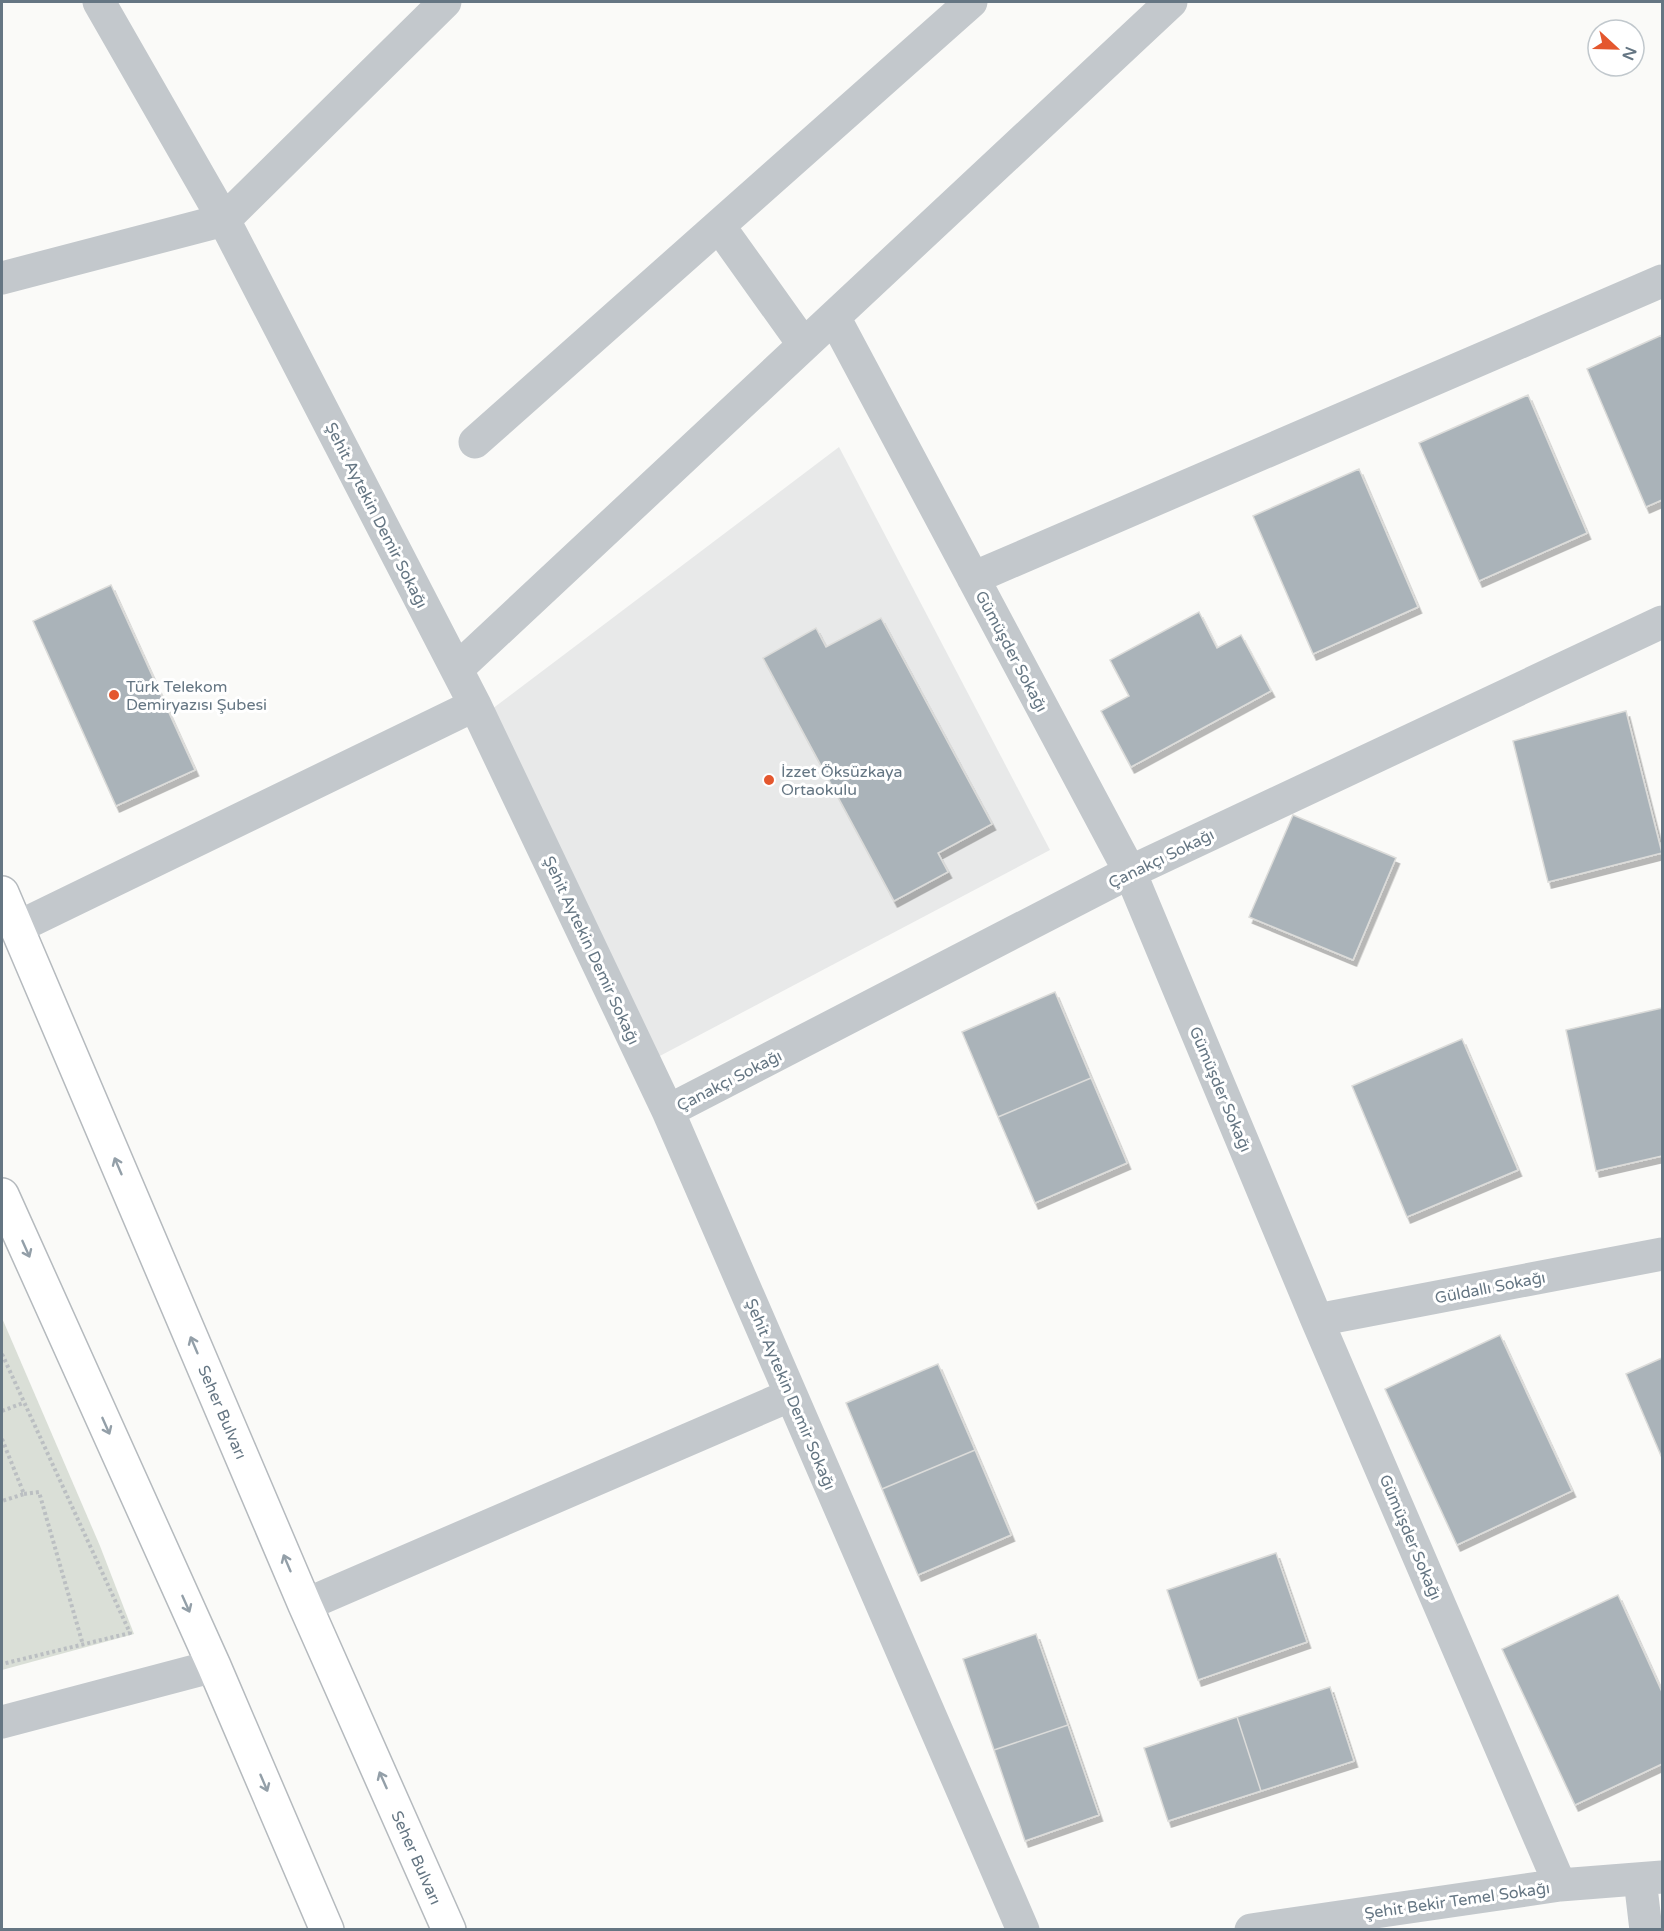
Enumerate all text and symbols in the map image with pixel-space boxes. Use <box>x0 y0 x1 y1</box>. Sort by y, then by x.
north arrow <box>1586 18 1646 78</box>
text: N <box>1617 44 1641 63</box>
street label: Şehit Aytekin Demir Sokağı <box>320 419 432 612</box>
street label: Gümüşder Sokağı <box>971 587 1052 716</box>
place label: Türk Telekom Demiryazısı Şubesi <box>126 677 267 715</box>
marker: Türk Telekom Demiryazısı Şubesi <box>107 688 121 702</box>
place label: İzzet Öksüzkaya Ortaokulu <box>781 762 903 800</box>
marker: İzzet Öksüzkaya Ortaokulu <box>762 773 776 787</box>
street label: Çanakçı Sokağı <box>1105 825 1218 893</box>
street label: Şehit Aytekin Demir Sokağı <box>539 853 644 1048</box>
street label: Gümüşder Sokağı <box>1185 1024 1256 1155</box>
street label: Çanakçı Sokağı <box>674 1046 785 1116</box>
one-way arrow <box>112 1157 123 1175</box>
one-way arrow <box>20 1239 32 1257</box>
street label: Güldallı Sokağı <box>1433 1267 1547 1309</box>
street label: Şehit Aytekin Demir Sokağı <box>741 1296 839 1493</box>
one-way arrow <box>188 1336 199 1354</box>
street label: Seher Bulvarı <box>193 1362 251 1462</box>
one-way arrow <box>101 1417 112 1435</box>
street label: Gümüşder Sokağı <box>1375 1472 1446 1603</box>
one-way arrow <box>281 1554 292 1572</box>
one-way arrow <box>182 1595 193 1613</box>
one-way arrow <box>377 1771 388 1790</box>
one-way arrow <box>259 1773 270 1791</box>
street label: Seher Bulvarı <box>387 1808 445 1908</box>
street label: Şehit Bekir Temel Sokağı <box>1363 1878 1551 1924</box>

